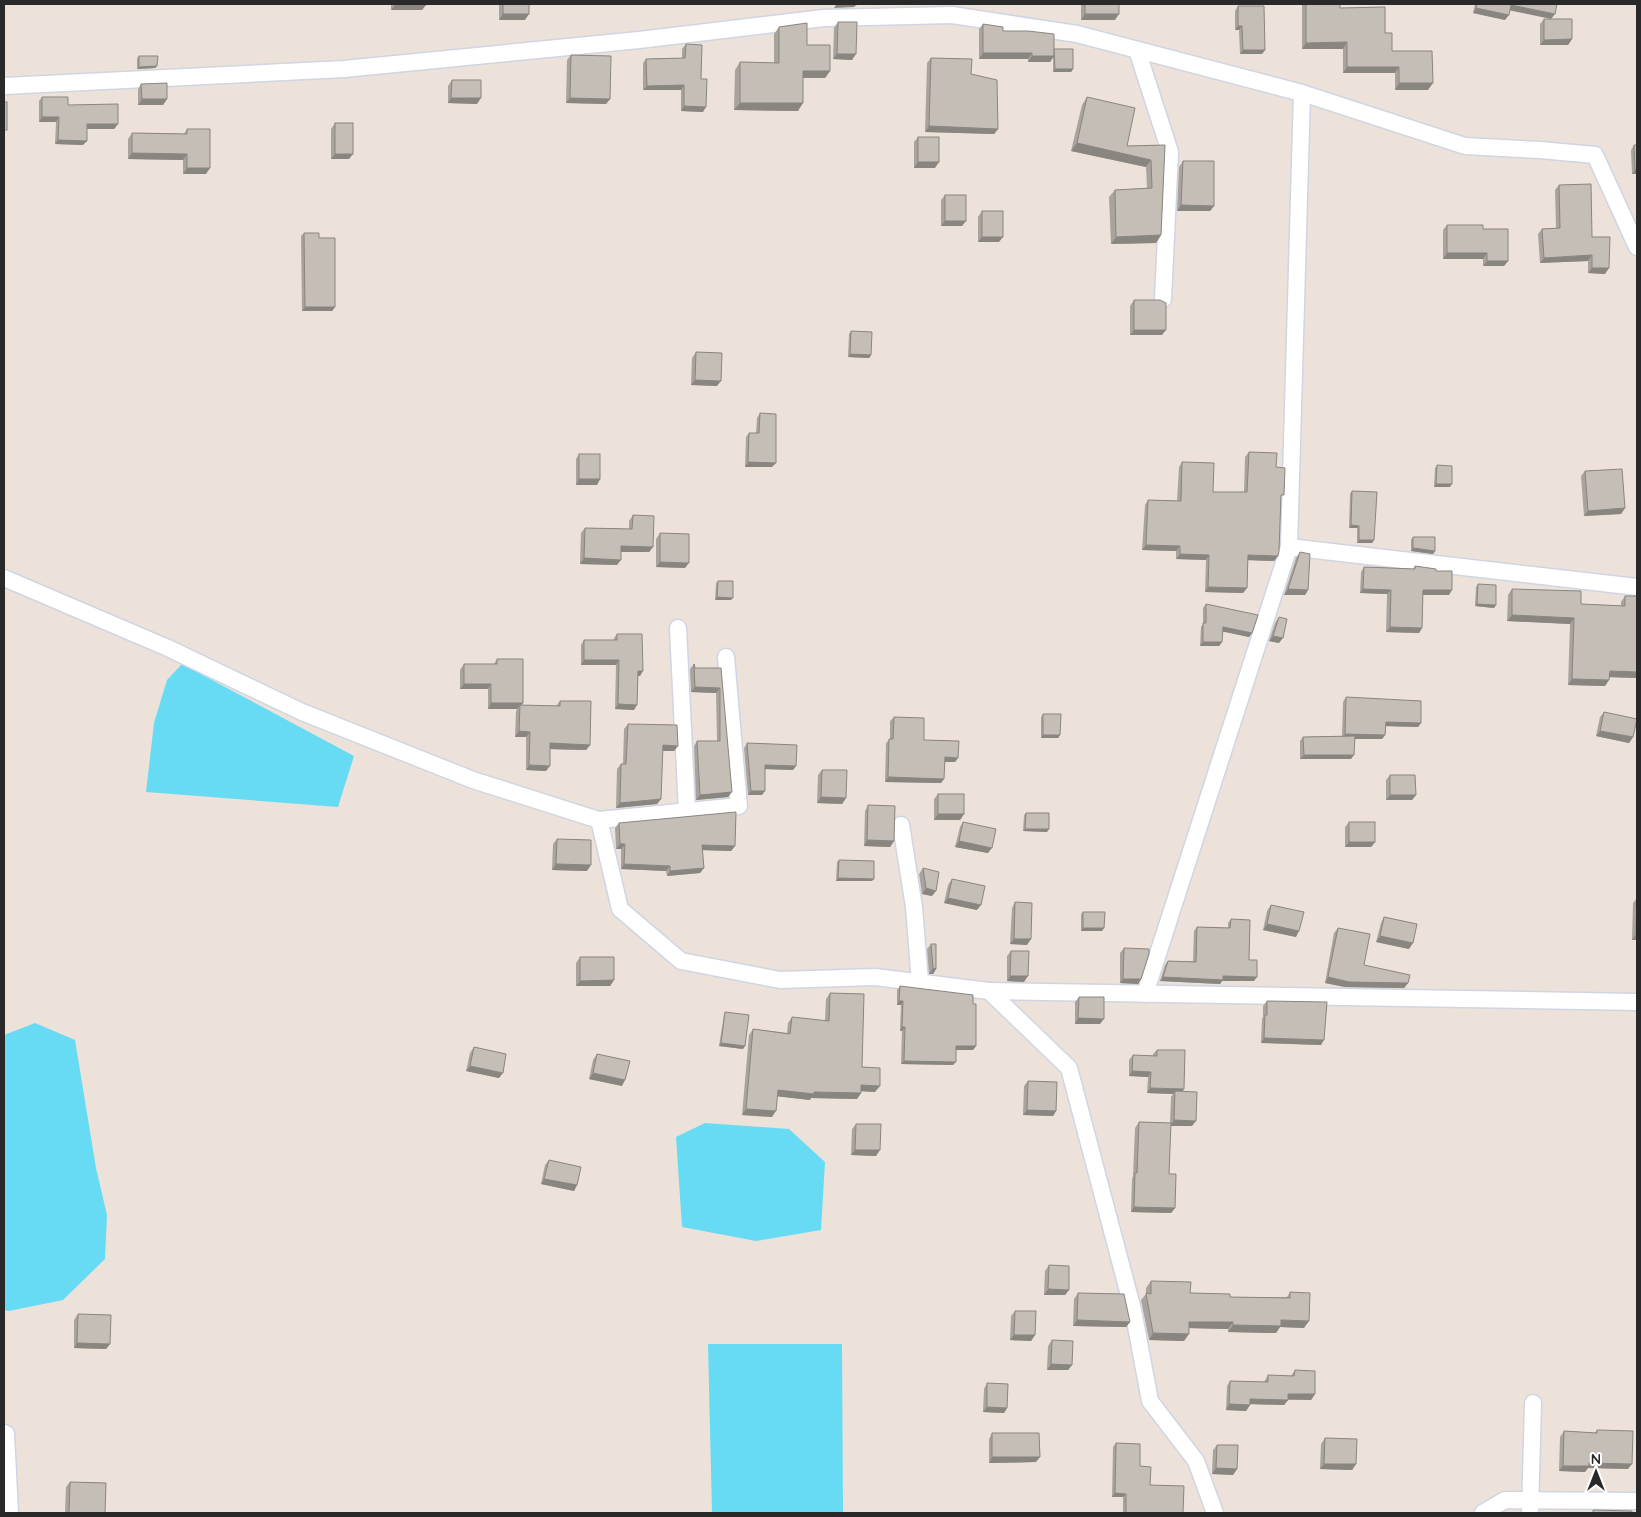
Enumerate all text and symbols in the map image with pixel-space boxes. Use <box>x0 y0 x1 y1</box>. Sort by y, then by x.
north arrow <box>1571 1447 1621 1497</box>
text: N <box>1591 1450 1601 1468</box>

